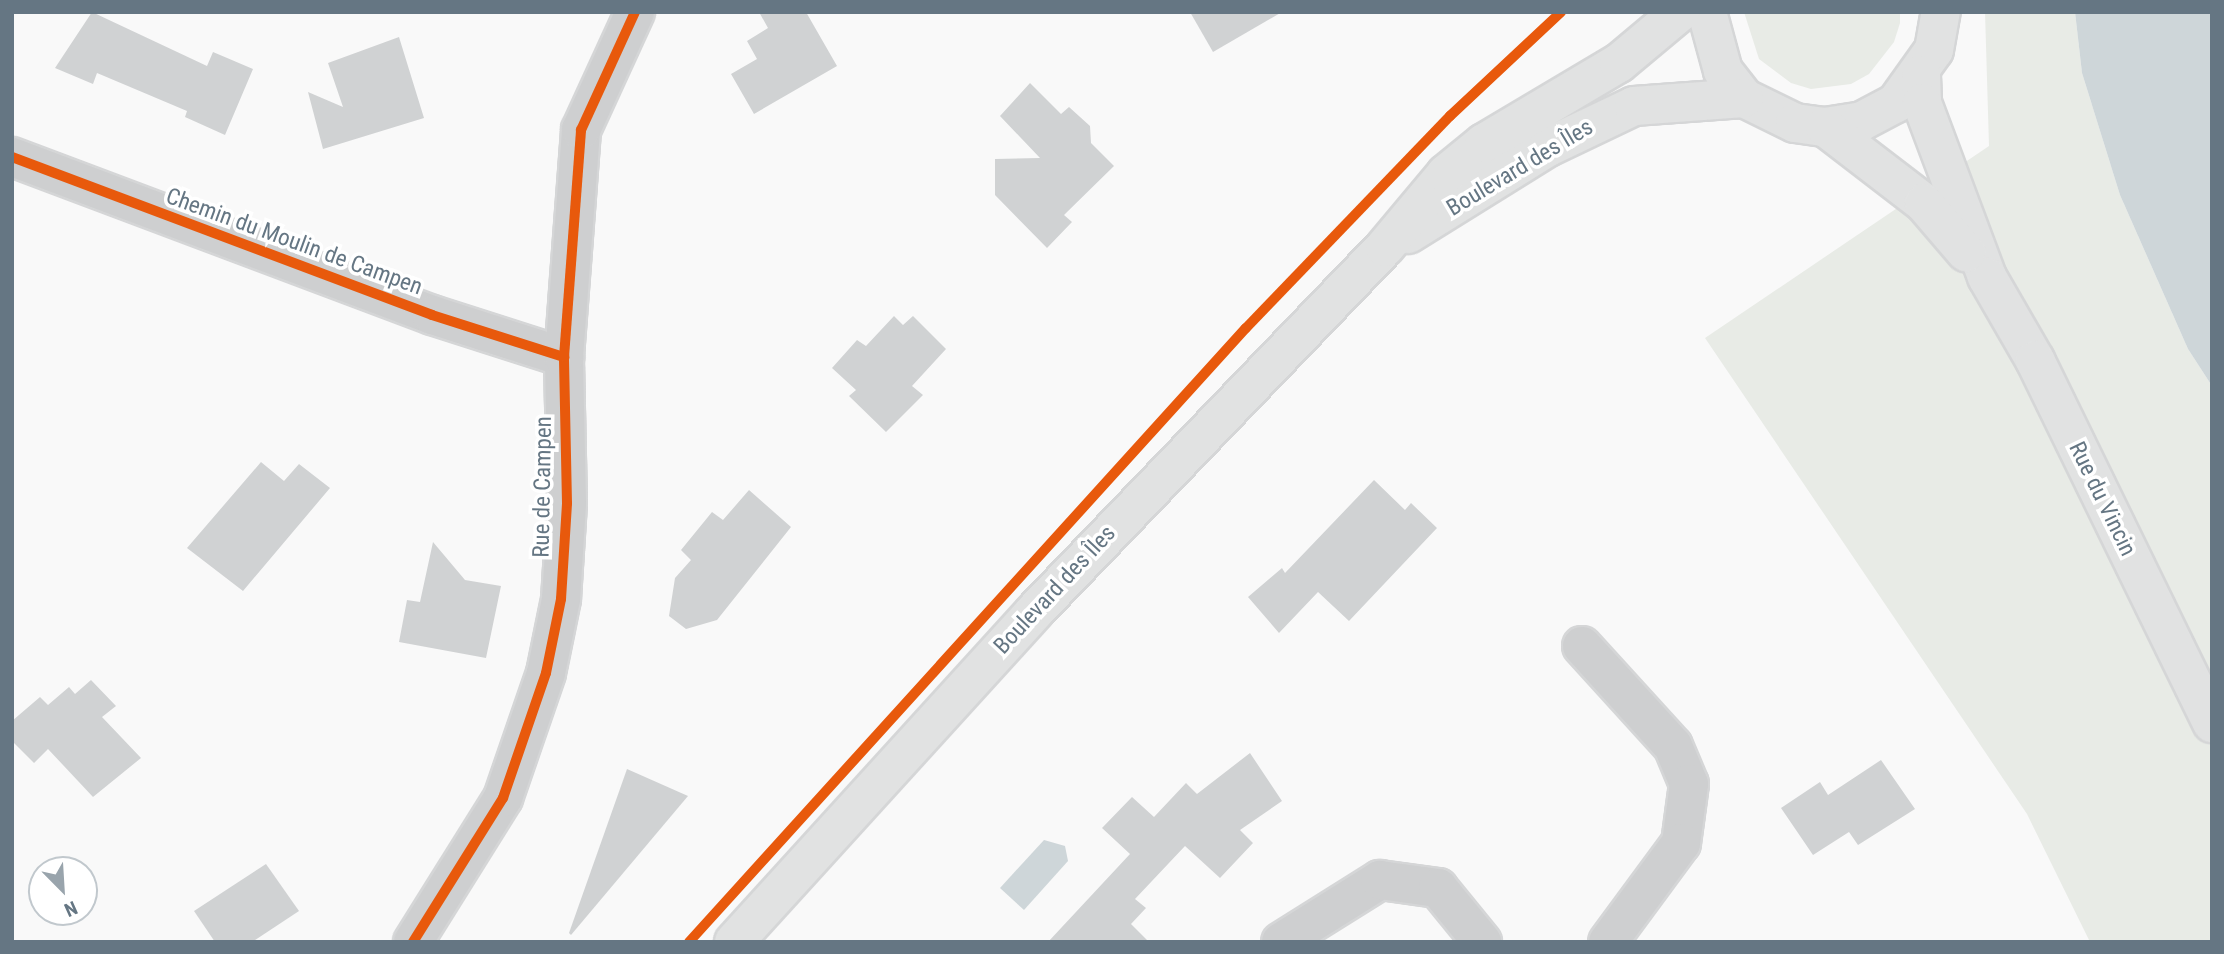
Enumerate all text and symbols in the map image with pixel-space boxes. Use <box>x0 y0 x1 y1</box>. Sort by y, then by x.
street label: Boulevard des Îles <box>1442 114 1598 222</box>
street label: Chemin du Moulin de Campen <box>162 183 426 301</box>
street label: Rue de Campen <box>528 416 558 558</box>
street label: Rue du Vincin <box>2063 437 2141 561</box>
street label: Boulevard des Îles <box>988 520 1122 660</box>
north arrow <box>28 856 98 926</box>
text: N <box>61 896 81 922</box>

